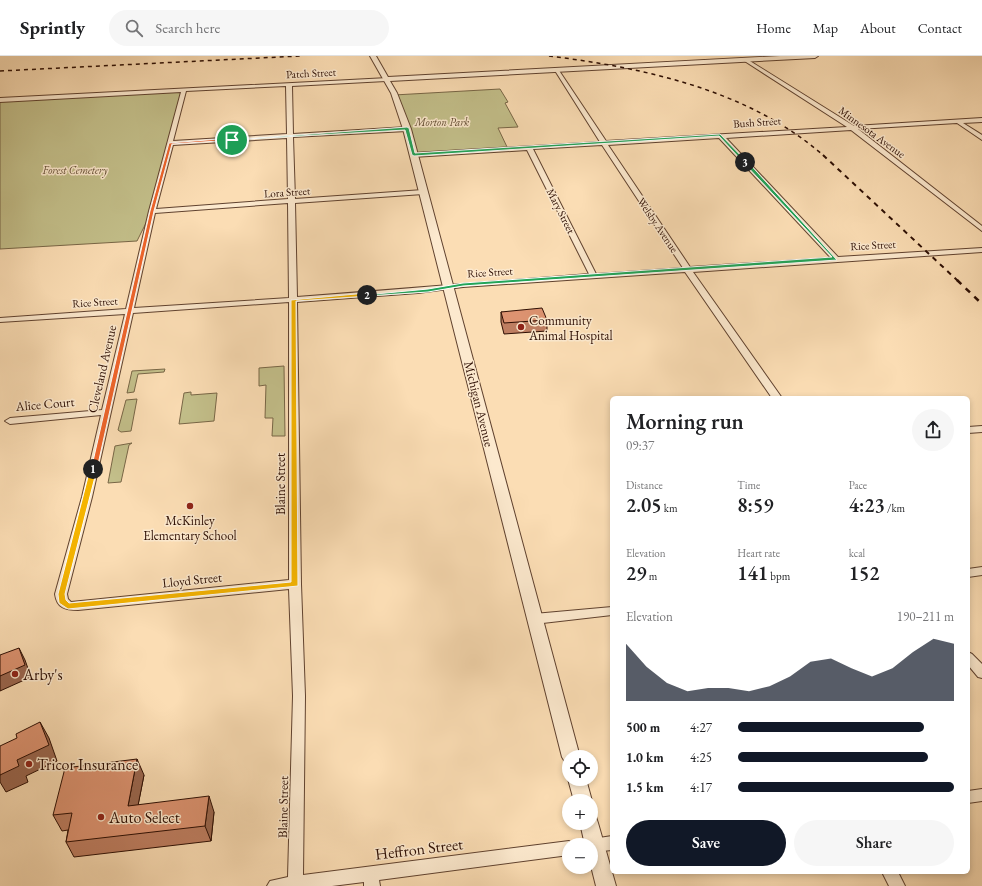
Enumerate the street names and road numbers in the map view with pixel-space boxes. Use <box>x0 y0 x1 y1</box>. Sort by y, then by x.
street label: Patch Street <box>286 65 337 81</box>
street label: Minnesota Avenue <box>836 103 909 161</box>
street label: Bush Street <box>733 113 782 131</box>
street label: Lora Street <box>263 183 311 201</box>
street label: Mary Street <box>544 186 579 236</box>
street label: Welsby Avenue <box>634 195 682 256</box>
street label: Rice Street <box>850 237 897 253</box>
street label: Rice Street <box>467 263 514 281</box>
street label: Rice Street <box>72 293 119 311</box>
street label: Cleveland Avenue <box>84 323 120 415</box>
street label: Michigan Avenue <box>460 359 498 449</box>
street label: Alice Court <box>14 393 75 415</box>
street label: Blaine Street <box>272 453 289 515</box>
street label: Lloyd Street <box>161 568 223 592</box>
street label: Blaine Street <box>274 776 292 838</box>
street label: Heffron Street <box>374 833 464 865</box>

